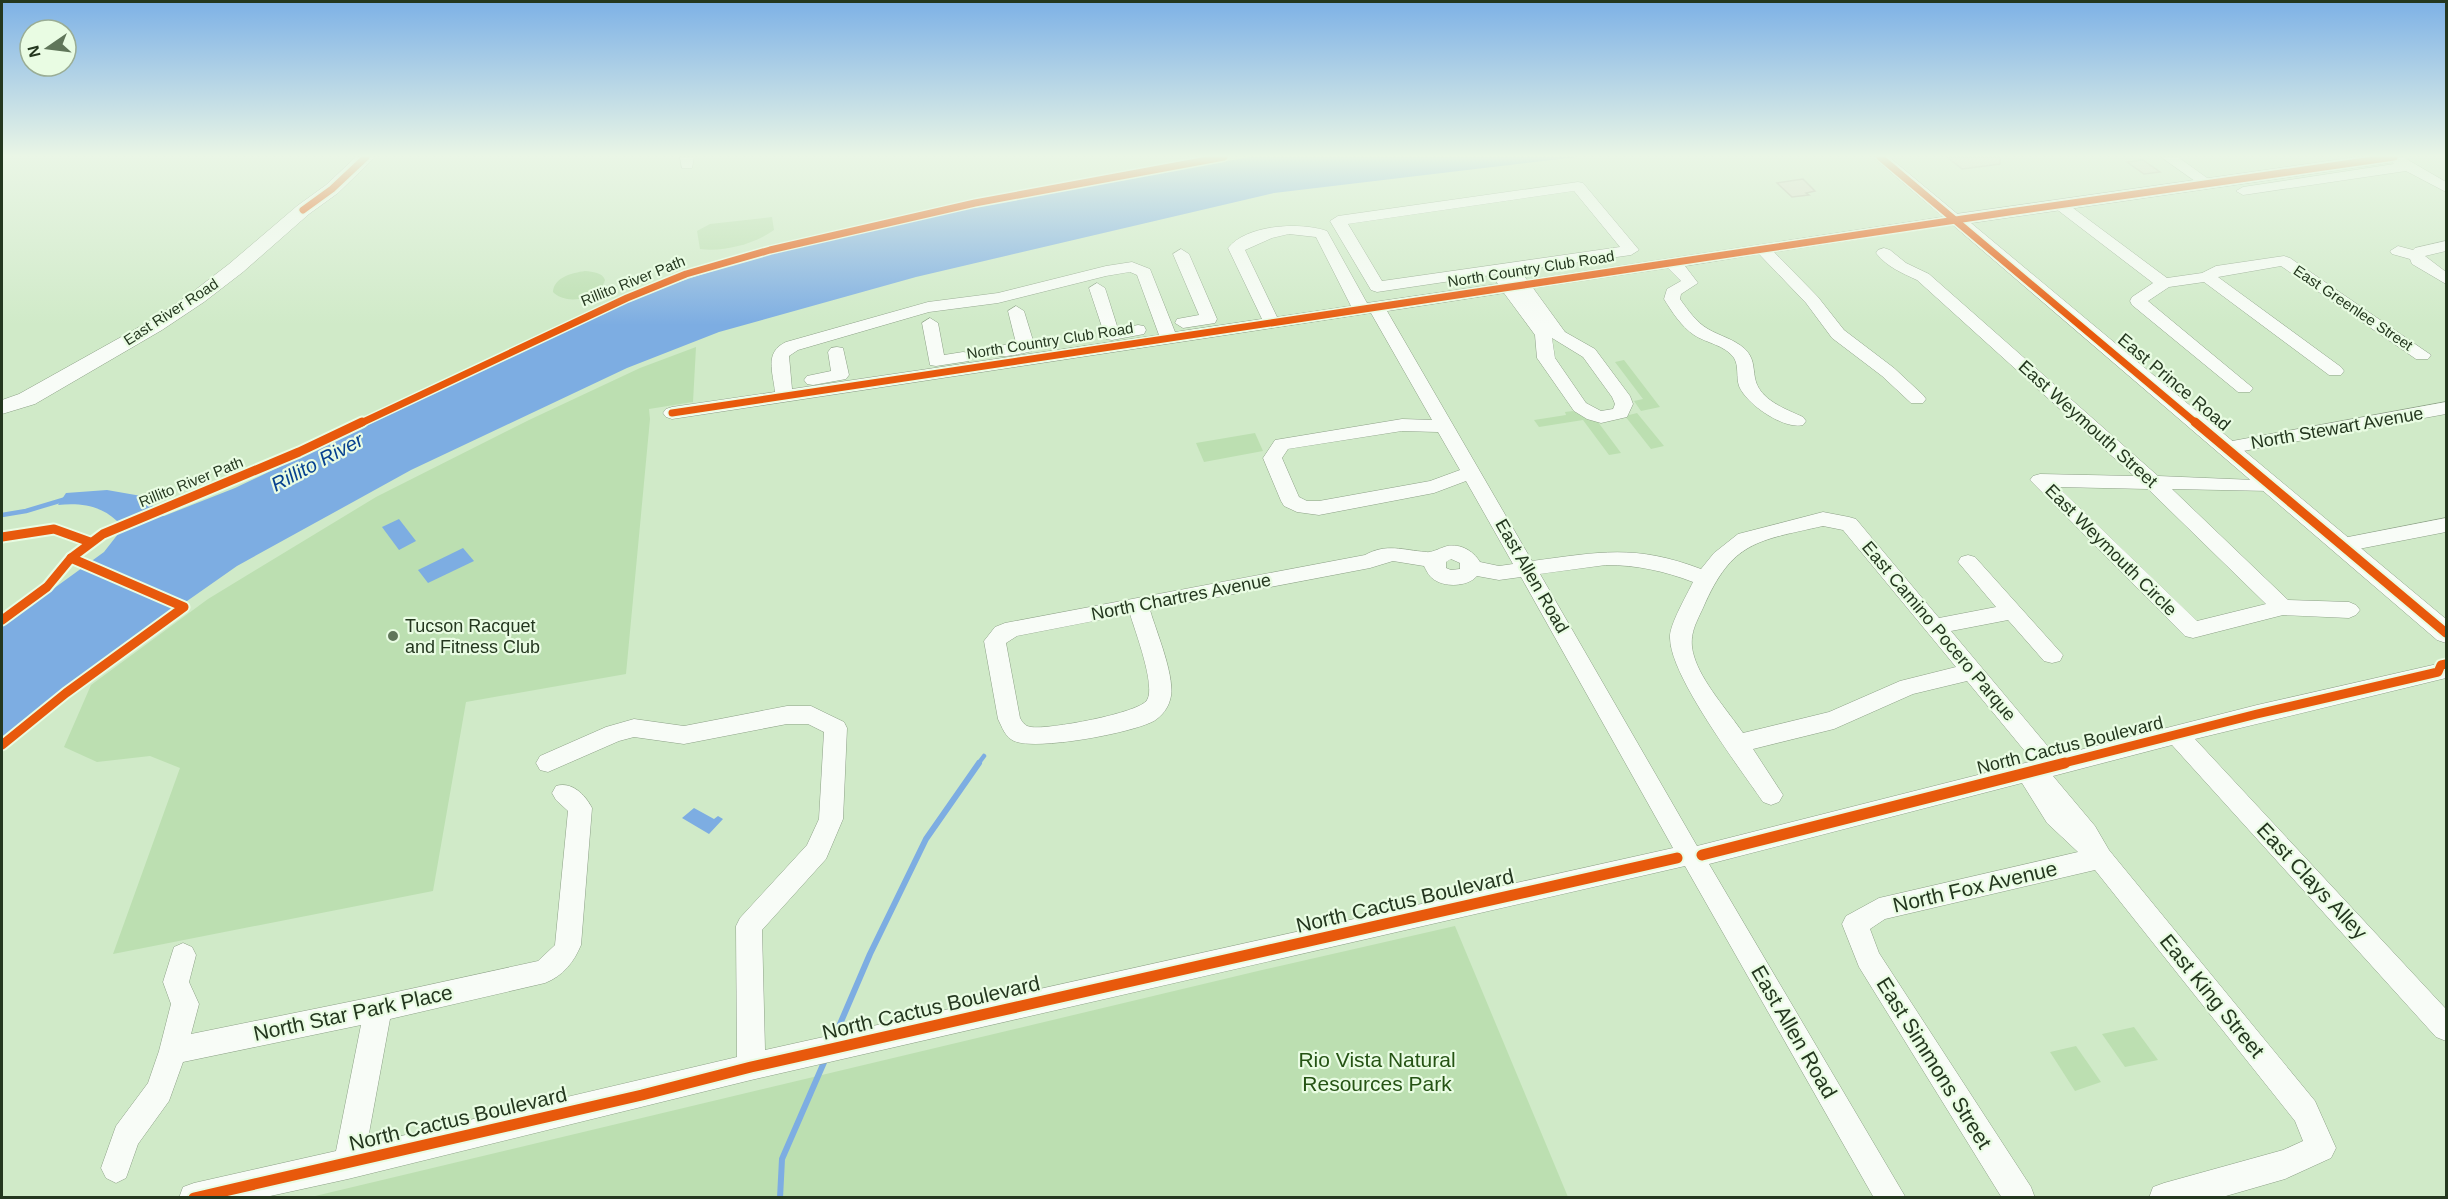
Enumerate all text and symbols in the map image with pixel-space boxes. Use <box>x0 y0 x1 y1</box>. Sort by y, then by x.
north arrow <box>18 18 78 78</box>
text: N <box>24 44 44 59</box>
street label: North Country Club Road <box>1446 247 1615 290</box>
street label: Rillito River Path <box>578 252 687 309</box>
street label: East Greenlee Street <box>2290 261 2417 354</box>
street label: East River Road <box>120 275 221 348</box>
street label: North Country Club Road <box>965 319 1134 362</box>
street label: East Prince Road <box>2114 329 2234 435</box>
street label: East Weymouth Street <box>2015 356 2161 492</box>
street label: North Stewart Avenue <box>2249 403 2425 453</box>
water label: Rillito River <box>267 428 368 495</box>
street label: Rillito River Path <box>136 453 245 510</box>
street label: East Weymouth Circle <box>2041 480 2181 620</box>
street label: East Allen Road <box>1491 516 1573 636</box>
street label: East Camino Pocero Parque <box>1858 537 2020 725</box>
street label: North Chartres Avenue <box>1089 570 1273 624</box>
place label: Tucson Racquet and Fitness Club <box>405 616 540 657</box>
marker: Tucson Racquet and Fitness Club <box>386 629 400 643</box>
street label: North Cactus Boulevard <box>1975 712 2165 778</box>
street label: East Clays Alley <box>2253 818 2372 944</box>
street label: North Fox Avenue <box>1891 856 2059 917</box>
street label: North Cactus Boulevard <box>1294 864 1516 937</box>
street label: East King Street <box>2156 929 2269 1062</box>
street label: East Allen Road <box>1747 961 1842 1102</box>
street label: North Cactus Boulevard <box>820 971 1042 1044</box>
street label: East Simmons Street <box>1872 973 1997 1153</box>
street label: North Star Park Place <box>251 980 455 1045</box>
park label: Rio Vista Natural Resources Park <box>1298 1048 1456 1095</box>
street label: North Cactus Boulevard <box>347 1082 569 1155</box>

